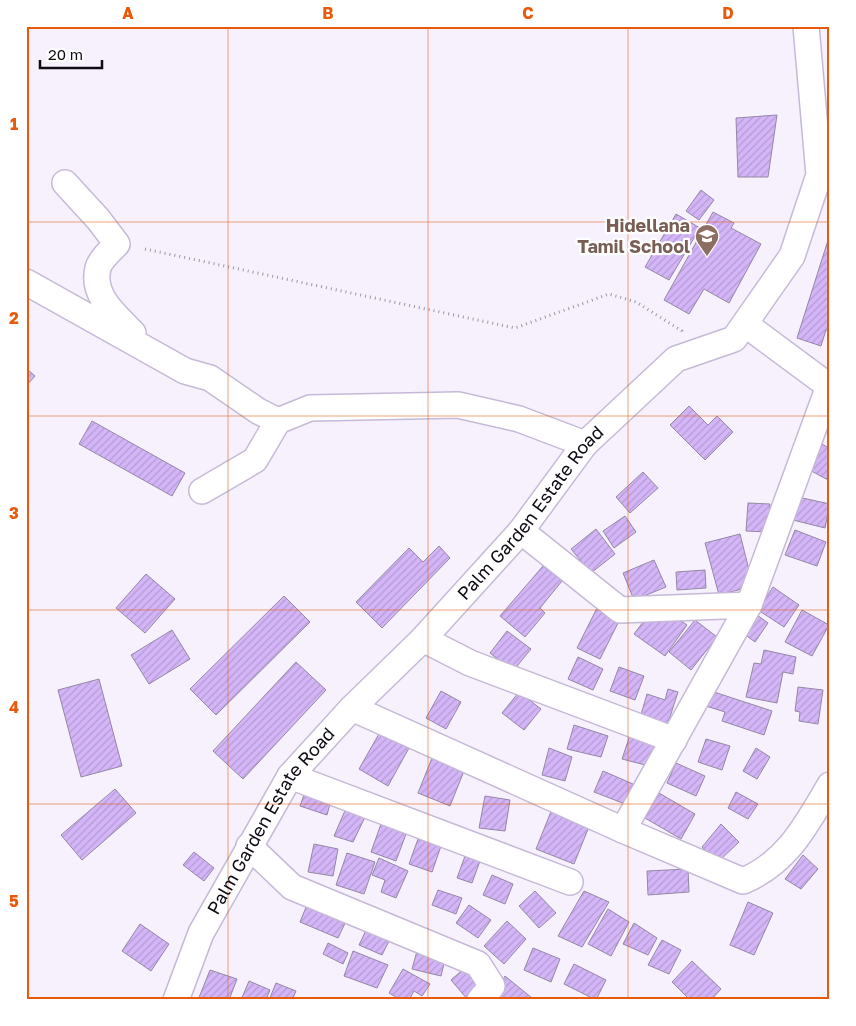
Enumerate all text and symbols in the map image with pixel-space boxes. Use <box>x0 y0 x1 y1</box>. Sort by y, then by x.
text: A <box>122 3 134 23</box>
text: B <box>322 3 334 23</box>
text: C <box>522 3 534 23</box>
text: D <box>722 3 734 23</box>
scale bar <box>40 38 102 70</box>
text: 20 m <box>48 45 83 63</box>
text: 1 <box>10 114 18 134</box>
place label: Hidellana Tamil School <box>577 214 690 257</box>
school or university icon: Hidellana Tamil School <box>694 223 720 257</box>
text: 2 <box>9 308 19 328</box>
street label: Palm Garden Estate Road <box>452 421 608 604</box>
text: 3 <box>9 503 19 523</box>
text: 4 <box>9 697 19 717</box>
street label: Palm Garden Estate Road <box>202 723 339 918</box>
text: 5 <box>9 891 19 911</box>

